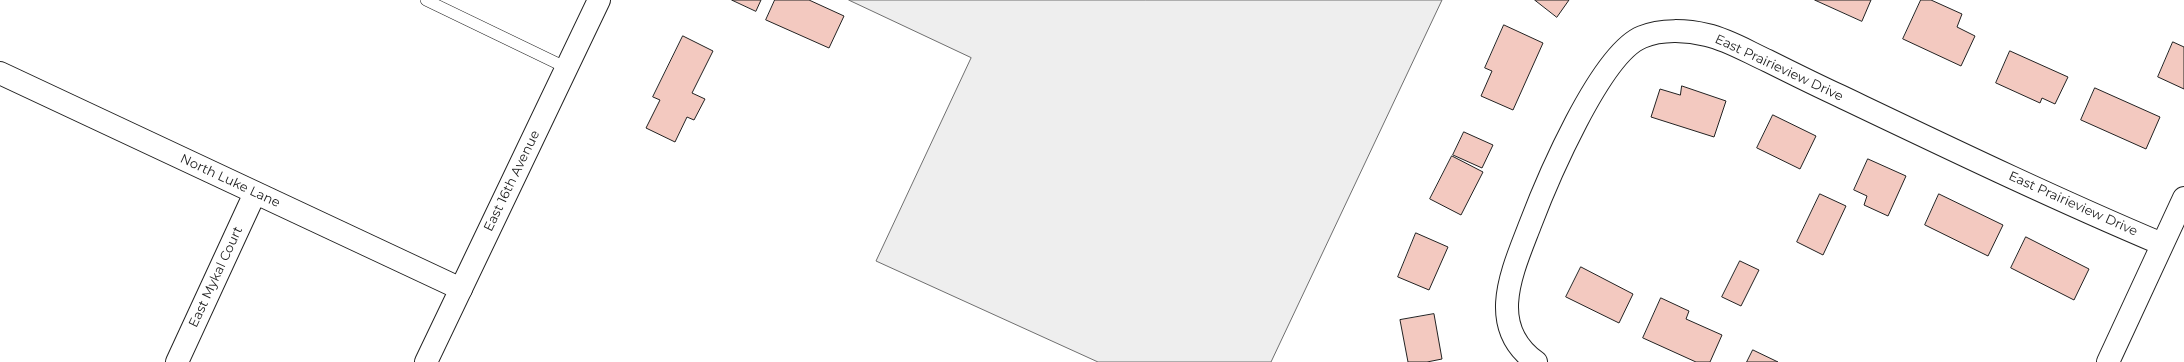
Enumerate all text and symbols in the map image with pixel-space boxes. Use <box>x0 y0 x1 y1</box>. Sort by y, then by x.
street label: East Prairieview Drive <box>1712 31 1846 105</box>
street label: East 16th Avenue <box>481 128 543 234</box>
street label: North Luke Lane <box>177 151 283 211</box>
street label: East Prairieview Drive <box>2006 168 2140 240</box>
street label: East Mykal Court <box>186 224 246 330</box>

